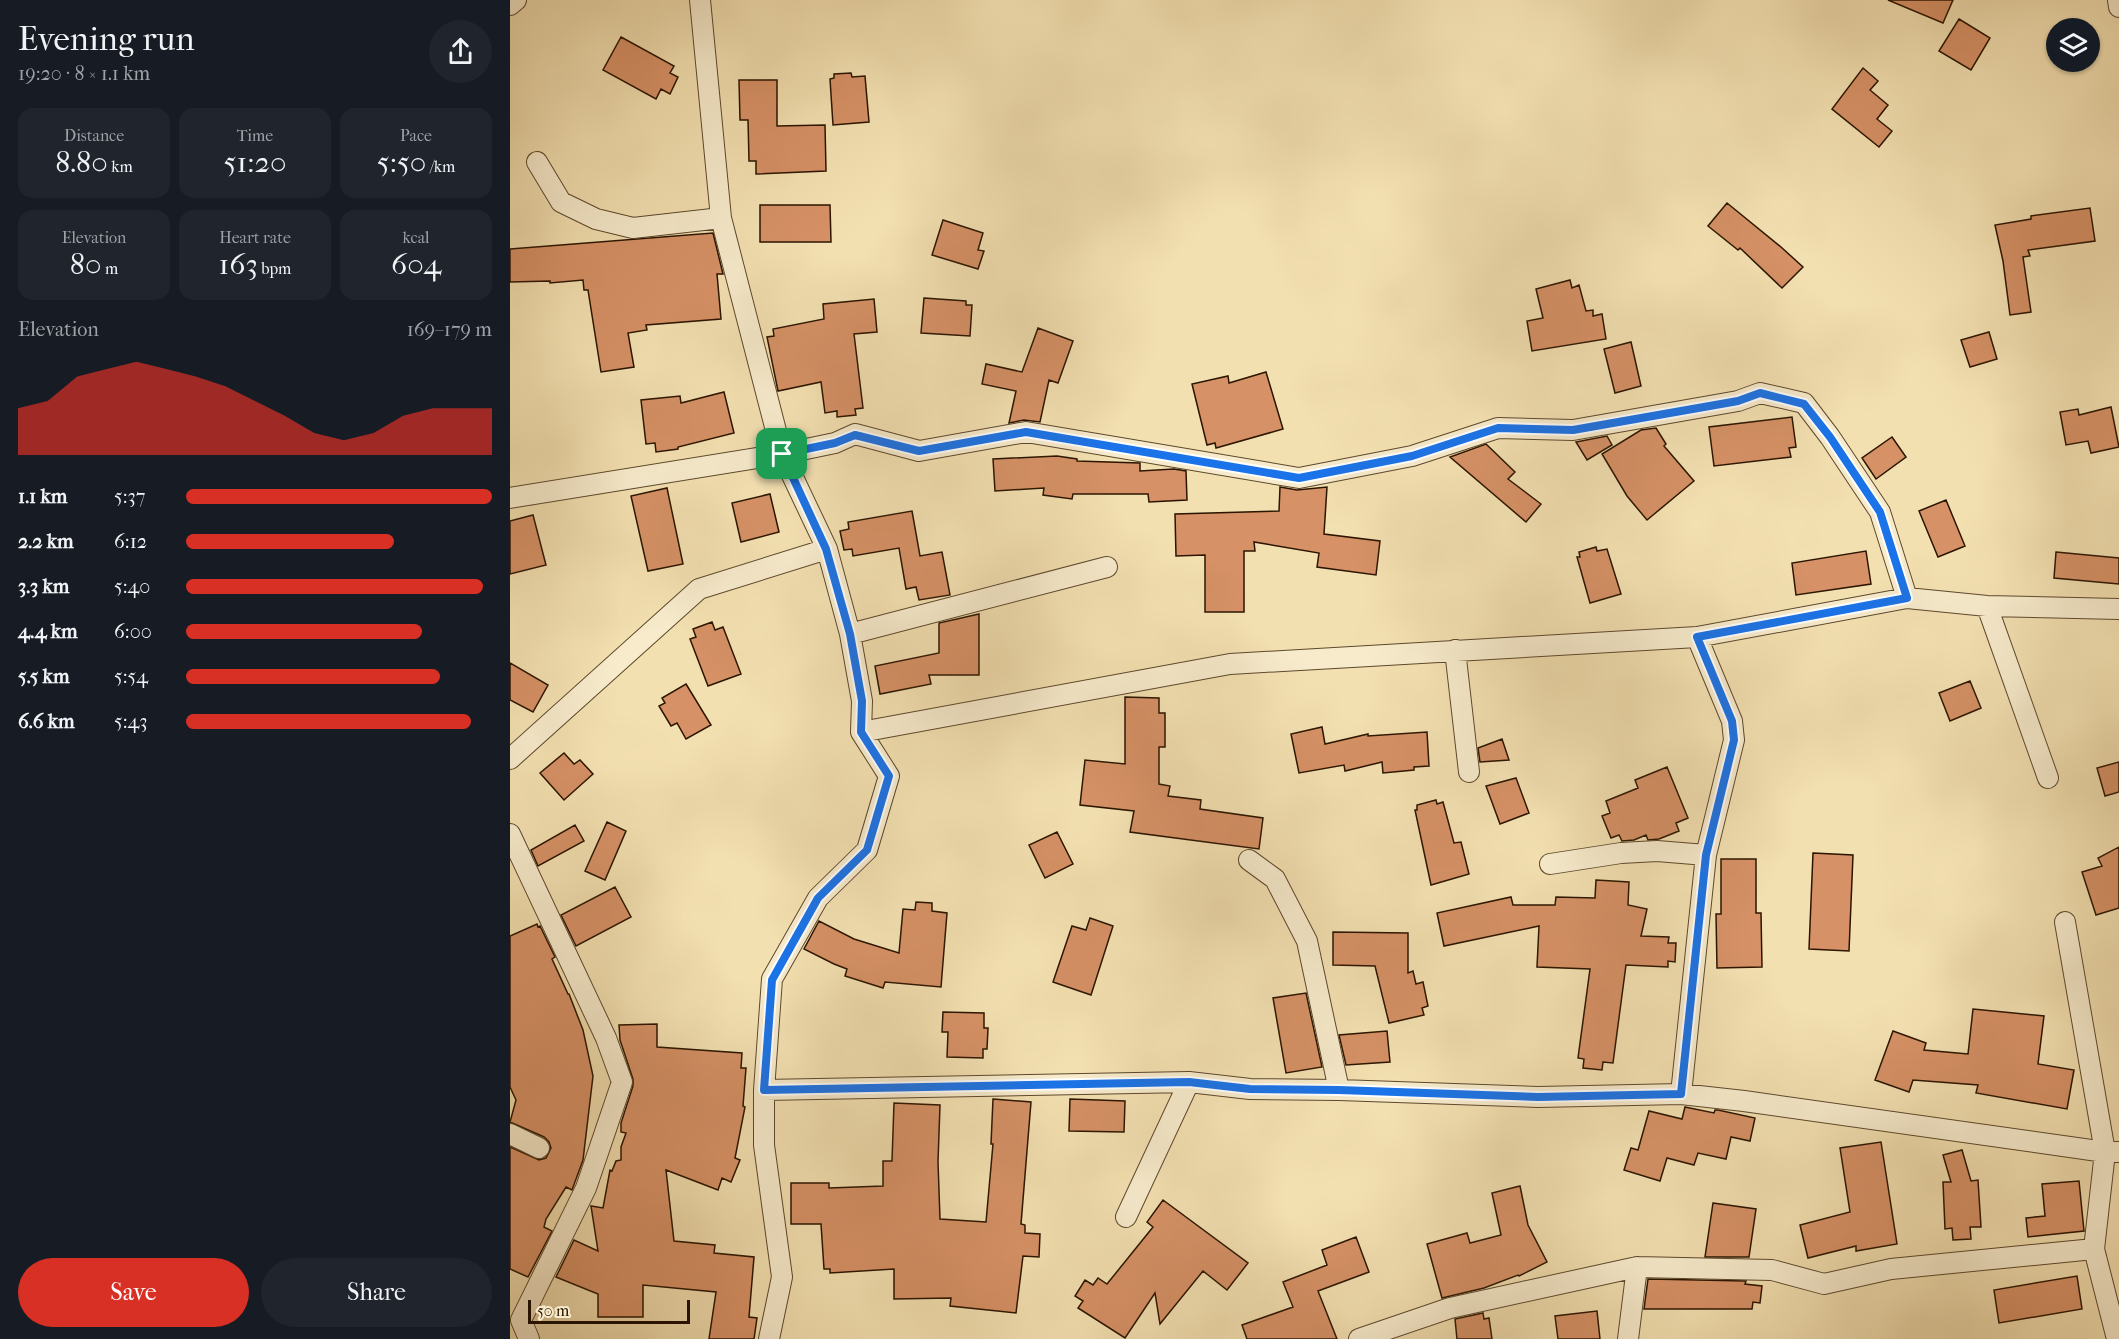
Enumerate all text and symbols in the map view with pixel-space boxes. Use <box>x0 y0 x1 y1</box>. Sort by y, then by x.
map controls <box>2046 18 2100 72</box>
button: layers <box>2046 18 2100 72</box>
text: Evening run <box>18 20 195 59</box>
button: share <box>429 20 492 83</box>
text: 19:20 · 8 × 1.1 km <box>18 62 150 85</box>
text: Distance <box>64 126 124 145</box>
text: Time <box>237 126 273 145</box>
text: Pace <box>400 126 432 145</box>
text: 8.80 <box>55 145 108 180</box>
text: 51:20 <box>224 145 286 180</box>
text: 5:50 <box>377 145 426 180</box>
text: km <box>108 157 133 176</box>
text: /km <box>426 157 455 176</box>
text: Elevation <box>62 228 126 247</box>
text: Heart rate <box>219 228 291 247</box>
text: kcal <box>403 228 429 247</box>
text: 80 <box>70 247 101 282</box>
text: 163 <box>219 247 258 282</box>
text: 604 <box>391 247 441 282</box>
text: m <box>101 259 118 278</box>
text: bpm <box>258 259 291 278</box>
text: Elevation <box>18 318 99 341</box>
text: 169–179 m <box>407 318 492 341</box>
pin <box>756 428 807 479</box>
icon: arrive <box>765 437 798 470</box>
text: 1.1 km <box>18 485 67 508</box>
text: 5:37 <box>114 485 145 508</box>
text: 2.2 km <box>18 530 74 553</box>
text: 6:12 <box>114 530 147 553</box>
text: 3.3 km <box>18 575 69 598</box>
text: 5:40 <box>114 575 150 598</box>
text: 4.4 km <box>18 620 78 643</box>
text: 6:00 <box>114 620 152 643</box>
text: 5.5 km <box>18 665 70 688</box>
text: 5:54 <box>114 665 148 688</box>
text: 6.6 km <box>18 710 75 733</box>
text: 5:43 <box>114 710 148 733</box>
button: Save <box>18 1258 249 1327</box>
button: Share <box>261 1258 492 1327</box>
scale bar <box>528 1297 690 1324</box>
text: 50 m <box>537 1301 569 1320</box>

